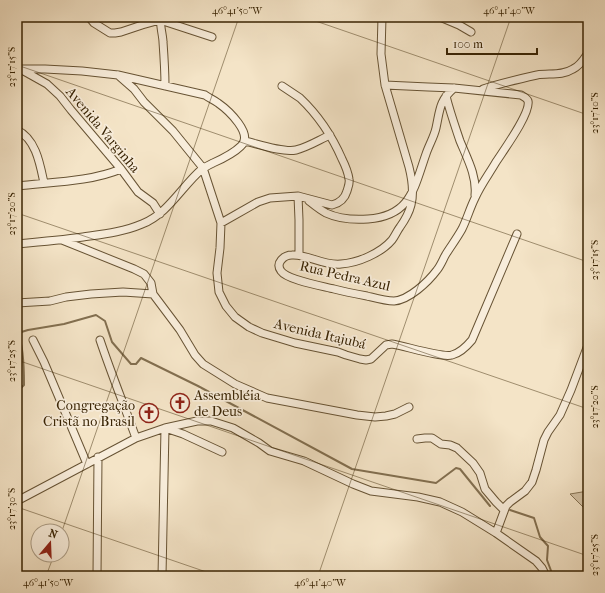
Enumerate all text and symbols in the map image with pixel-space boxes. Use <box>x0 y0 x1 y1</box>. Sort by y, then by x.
text: 46°41'50"W <box>212 5 263 17</box>
text: 46°41'40"W <box>483 5 536 17</box>
scale bar <box>447 30 537 56</box>
text: 100 m <box>453 37 483 51</box>
text: 23°17'15"S <box>6 47 18 87</box>
street label: Avenida Varginha <box>62 83 144 177</box>
text: 23°17'10"S <box>589 92 601 134</box>
text: 23°17'20"S <box>6 192 18 236</box>
text: 23°17'15"S <box>589 240 601 280</box>
street label: Rua Pedra Azul <box>298 257 392 295</box>
street label: Avenida Itajubá <box>271 315 368 353</box>
text: 23°17'25"S <box>6 340 18 382</box>
text: 23°17'20"S <box>589 385 601 429</box>
place label: Assembléia de Deus <box>193 387 261 420</box>
church icon: Assembléia de Deus <box>169 392 191 414</box>
place label: Congregação Cristã no Brasil <box>43 397 135 430</box>
church icon: Congregação Cristã no Brasil <box>138 402 160 424</box>
text: 23°17'30"S <box>6 488 18 530</box>
north arrow <box>30 523 70 563</box>
text: N <box>47 527 60 542</box>
text: 23°17'25"S <box>589 534 601 576</box>
text: 46°41'50"W <box>23 577 74 589</box>
text: 46°41'40"W <box>294 577 347 589</box>

